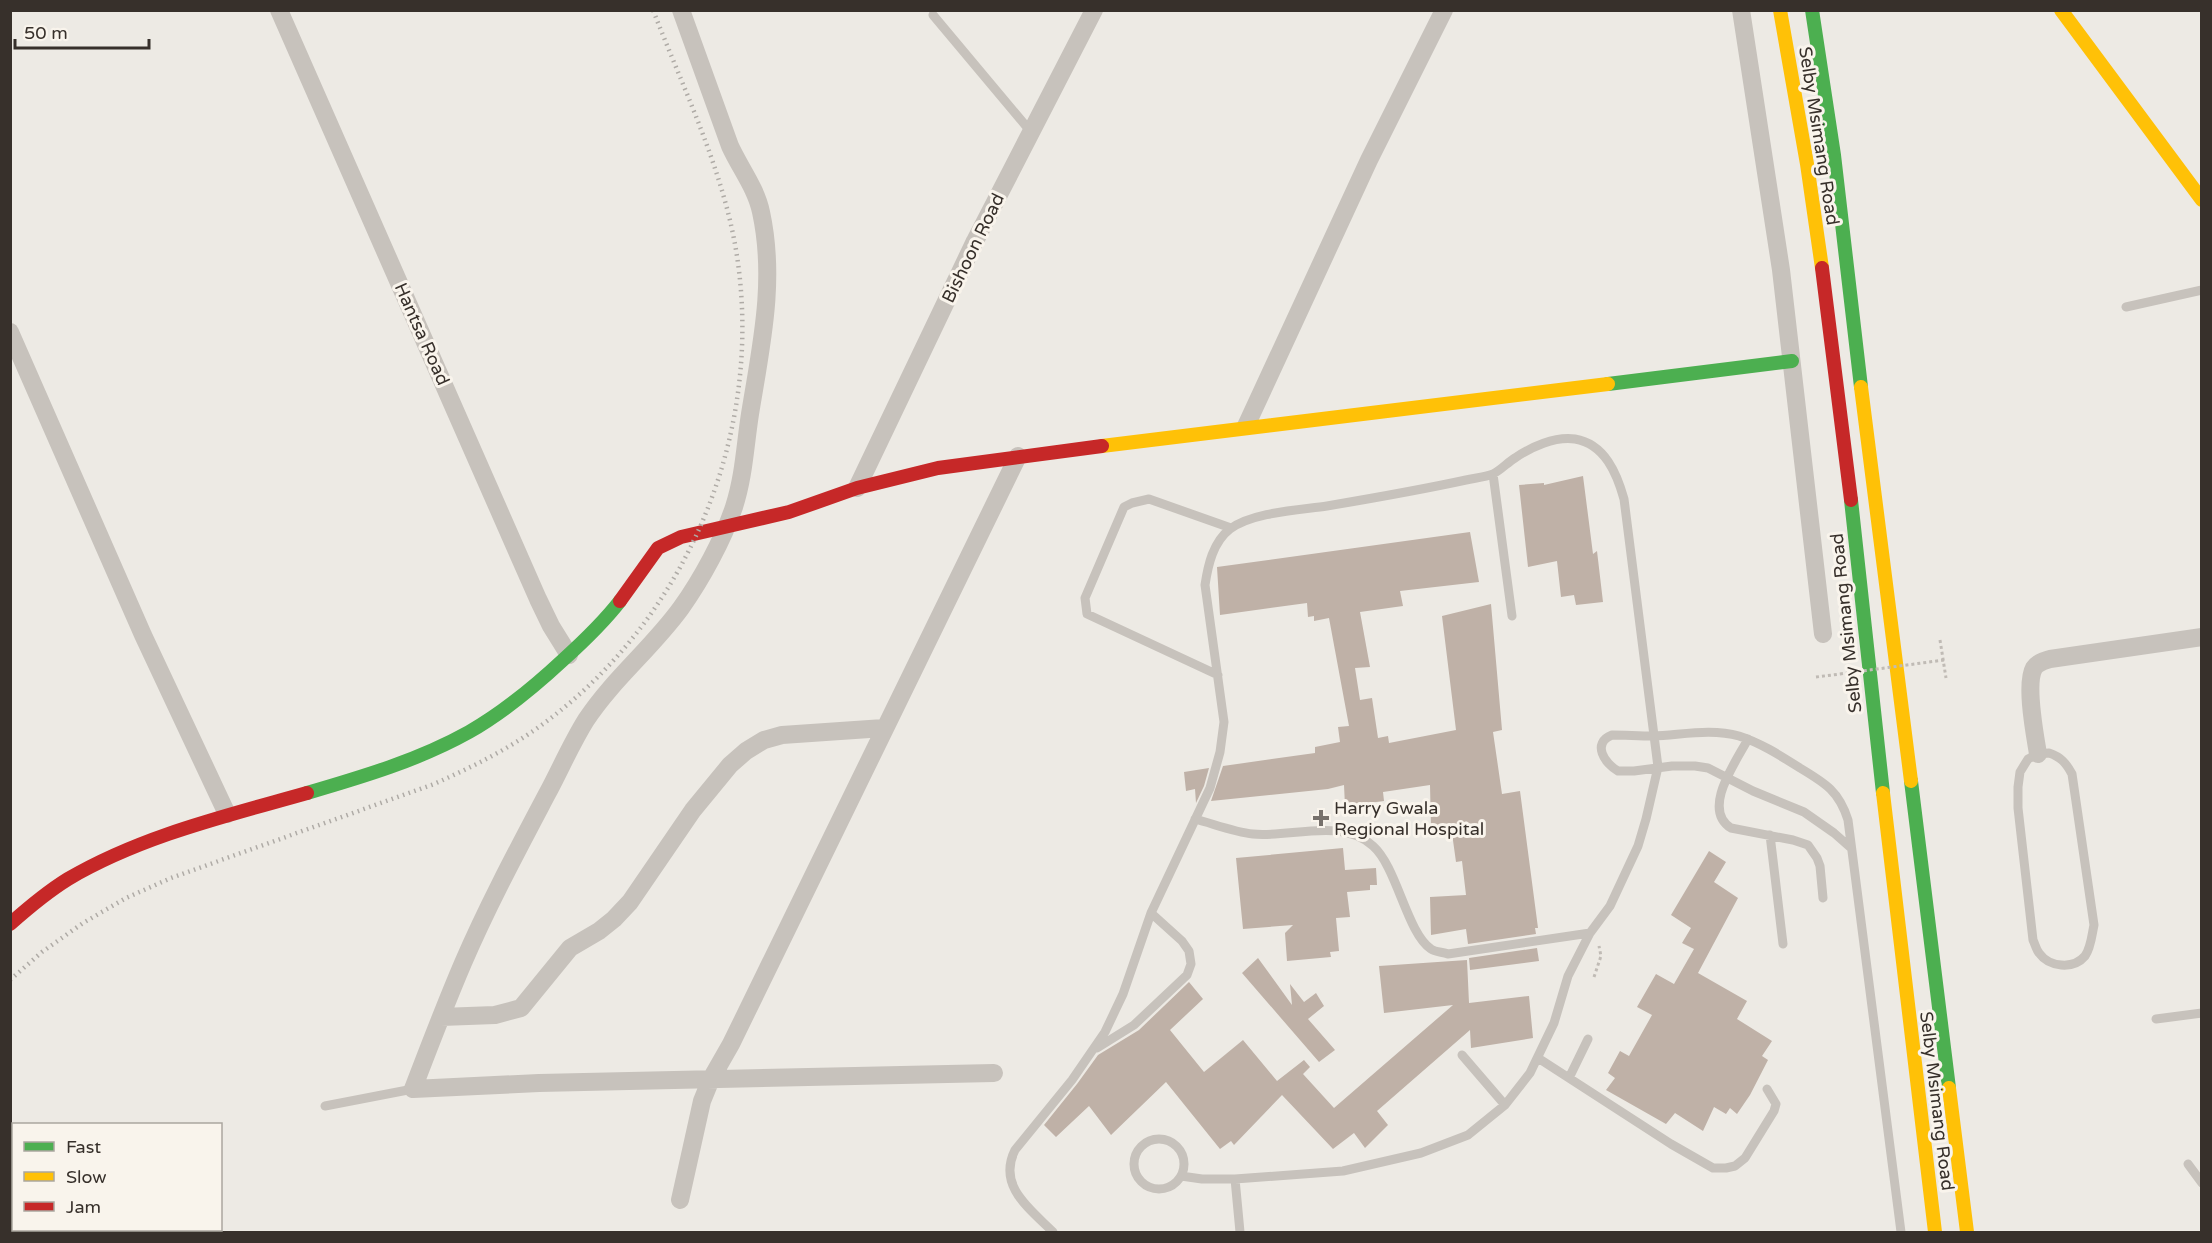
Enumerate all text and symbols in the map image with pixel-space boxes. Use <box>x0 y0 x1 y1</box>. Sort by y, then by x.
scale bar <box>15 12 148 50</box>
text: 50 m <box>24 22 68 44</box>
street label: Selby Msimang Road <box>1794 45 1844 227</box>
street label: Bishoon Road <box>937 190 1009 306</box>
street label: Hantsa Road <box>390 279 454 389</box>
street label: Selby Msimang Road <box>1826 532 1866 714</box>
place label: Harry Gwala Regional Hospital <box>1334 797 1484 840</box>
marker: Harry Gwala Regional Hospital <box>1312 809 1330 827</box>
street label: Selby Msimang Road <box>1915 1010 1959 1192</box>
legend <box>12 1123 222 1231</box>
text: Fast <box>66 1136 101 1158</box>
text: Slow <box>66 1166 107 1188</box>
text: Jam <box>66 1196 101 1218</box>

